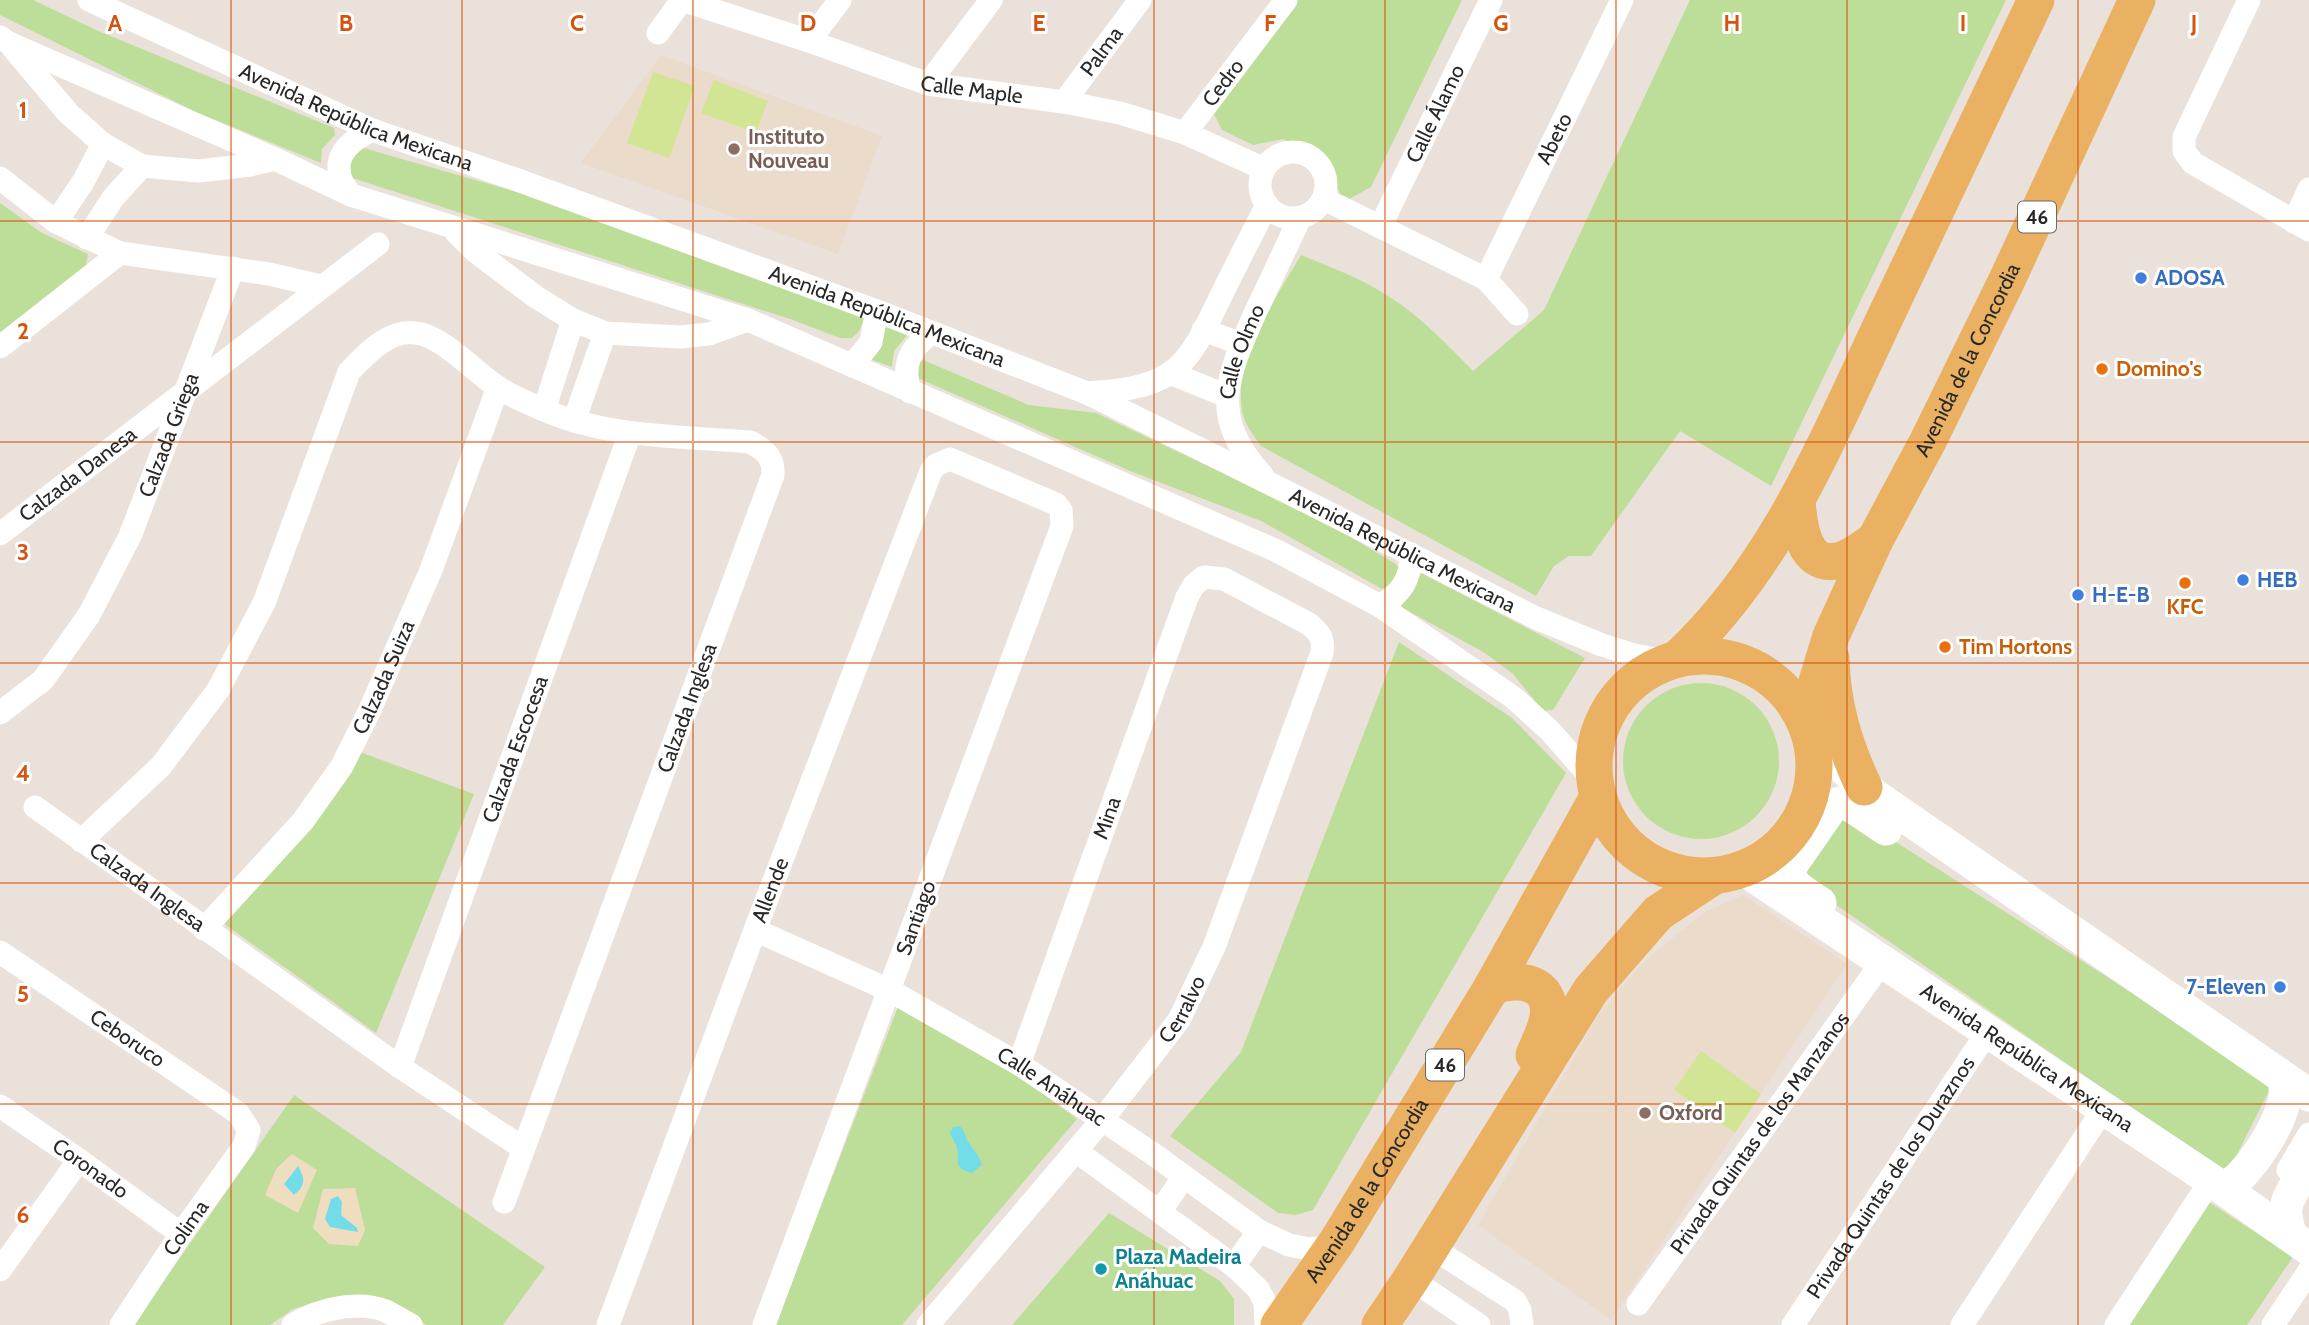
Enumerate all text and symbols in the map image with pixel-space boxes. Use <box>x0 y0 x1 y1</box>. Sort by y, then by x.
text: A <box>108 9 123 37</box>
text: B <box>339 9 353 37</box>
text: C <box>570 9 584 37</box>
text: D <box>800 9 816 37</box>
text: E <box>1032 9 1046 37</box>
text: F <box>1264 9 1276 37</box>
text: G <box>1493 9 1509 37</box>
text: H <box>1724 9 1740 37</box>
text: I <box>1960 9 1966 37</box>
text: J <box>2190 9 2197 37</box>
street label: Palma <box>1075 22 1128 81</box>
street label: Cedro <box>1197 54 1249 111</box>
street label: Avenida República Mexicana <box>236 58 476 176</box>
street label: Calle Álamo <box>1400 60 1469 167</box>
street label: Calle Maple <box>917 69 1024 108</box>
text: 1 <box>19 96 27 124</box>
street label: Abeto <box>1531 109 1577 168</box>
place label: Instituto Nouveau <box>748 124 829 173</box>
marker: Instituto Nouveau <box>726 141 742 157</box>
road number: 46 <box>2018 202 2056 232</box>
street label: Avenida de la Concordia <box>1909 259 2025 461</box>
street label: Avenida República Mexicana <box>766 260 1009 372</box>
place label: ADOSA <box>2155 265 2225 290</box>
marker: ADOSA <box>2133 270 2149 286</box>
street label: Calle Olmo <box>1215 300 1269 400</box>
text: 2 <box>17 317 29 345</box>
place label: Domino's <box>2116 356 2202 381</box>
marker: Domino's <box>2094 361 2110 377</box>
street label: Calzada Griega <box>133 369 203 500</box>
street label: Calzada Danesa <box>14 421 141 527</box>
street label: Avenida República Mexicana <box>1285 482 1520 618</box>
text: 3 <box>17 538 29 566</box>
place label: HEB <box>2257 567 2297 592</box>
marker: HEB <box>2235 572 2251 588</box>
marker: KFC <box>2177 575 2193 591</box>
place label: H-E-B <box>2092 582 2150 607</box>
marker: H-E-B <box>2070 587 2086 603</box>
place label: KFC <box>2167 594 2204 619</box>
street label: Calzada Suiza <box>347 616 420 738</box>
place label: Tim Hortons <box>1959 634 2072 659</box>
marker: Tim Hortons <box>1937 639 1953 655</box>
street label: Calzada Inglesa <box>651 640 722 776</box>
street label: Calzada Escocesa <box>477 672 553 826</box>
text: 4 <box>16 759 30 787</box>
street label: Mina <box>1087 793 1126 842</box>
street label: Calzada Inglesa <box>85 837 210 936</box>
street label: Allende <box>746 854 794 926</box>
street label: Santiago <box>891 877 941 959</box>
street label: Cerralvo <box>1153 972 1210 1048</box>
place label: 7-Eleven <box>2186 974 2266 999</box>
street label: Avenida República Mexicana <box>1916 978 2138 1137</box>
marker: 7-Eleven <box>2272 979 2288 995</box>
text: 5 <box>17 980 29 1008</box>
street label: Ceboruco <box>86 1004 170 1072</box>
street label: Privada Quintas de los Manzanos <box>1665 1007 1854 1259</box>
street label: Calle Anáhuac <box>993 1041 1111 1131</box>
road number: 46 <box>1426 1050 1464 1080</box>
street label: Privada Quintas de los Duraznos <box>1801 1051 1980 1303</box>
street label: Avenida de la Concordia <box>1300 1093 1433 1287</box>
place label: Oxford <box>1659 1100 1723 1125</box>
marker: Oxford <box>1637 1105 1653 1121</box>
street label: Coronado <box>48 1133 134 1204</box>
street label: Colima <box>158 1195 214 1260</box>
text: 6 <box>17 1201 29 1229</box>
place label: Plaza Madeira Anáhuac <box>1115 1244 1242 1293</box>
marker: Plaza Madeira Anáhuac <box>1093 1261 1109 1277</box>

